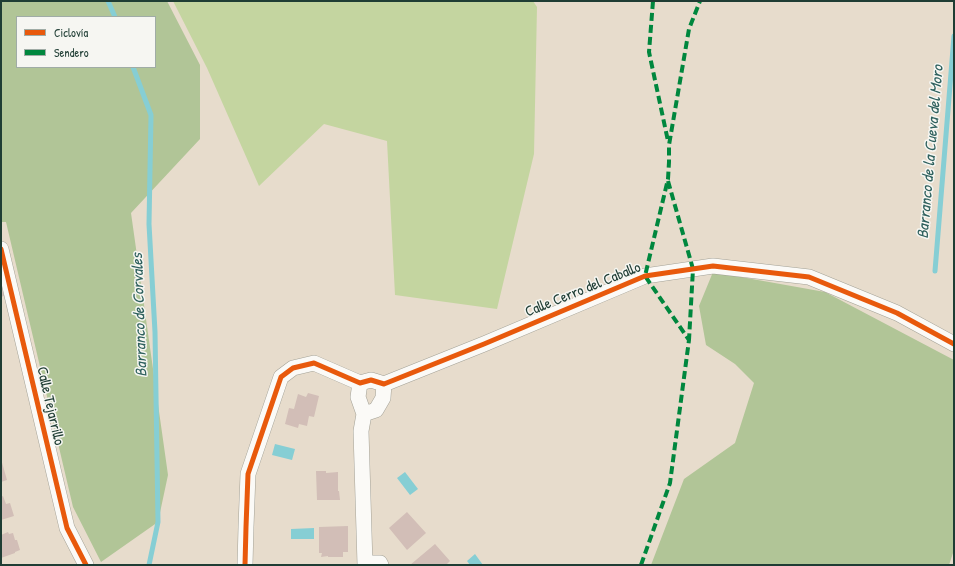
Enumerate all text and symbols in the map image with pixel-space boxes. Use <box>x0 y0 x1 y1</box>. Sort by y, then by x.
legend <box>16 16 156 68</box>
text: Ciclovía <box>54 24 88 41</box>
text: Sendero <box>54 44 89 61</box>
water label: Barranco de la Cueva del Moro <box>914 64 948 240</box>
water label: Barranco de Corvales <box>128 253 152 377</box>
street label: Calle Cerro del Caballo <box>523 259 643 321</box>
street label: Calle Tejarrillo <box>32 365 68 447</box>

